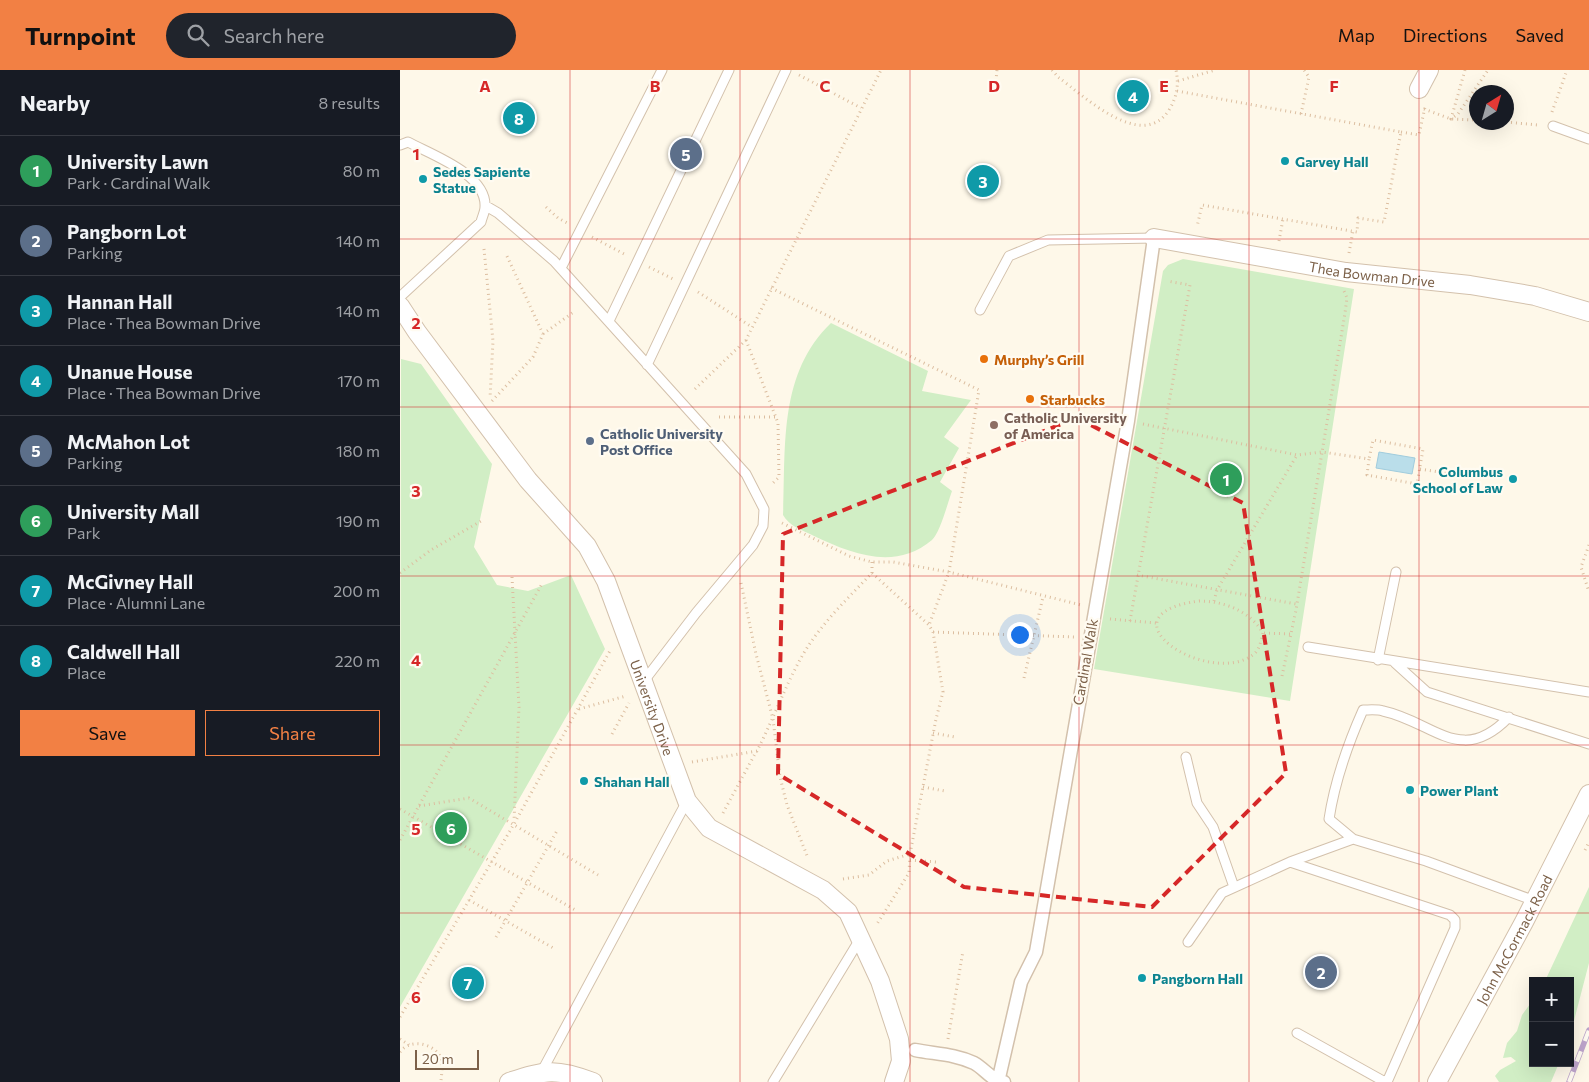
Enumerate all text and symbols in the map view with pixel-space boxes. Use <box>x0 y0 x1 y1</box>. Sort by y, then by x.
search box <box>166 13 516 58</box>
text: Turnpoint <box>25 21 136 50</box>
icon: search <box>184 21 212 49</box>
text: Search here <box>224 24 324 47</box>
text: Map <box>1338 24 1375 46</box>
text: Directions <box>1403 24 1487 46</box>
text: Saved <box>1515 24 1564 46</box>
text: A <box>479 76 491 95</box>
text: B <box>650 76 661 95</box>
text: C <box>820 76 831 95</box>
text: D <box>988 76 1000 95</box>
text: E <box>1159 76 1169 95</box>
text: F <box>1329 76 1339 95</box>
pin: 4 <box>1117 77 1149 115</box>
north arrow <box>1469 85 1514 130</box>
text: Nearby <box>20 90 90 115</box>
text: 8 results <box>319 93 380 112</box>
pin: 8 <box>503 99 535 137</box>
pin: 5 <box>670 135 702 173</box>
text: 1 <box>412 144 420 163</box>
text: University Lawn <box>67 150 208 173</box>
place label: Garvey Hall <box>1295 153 1369 170</box>
marker: Garvey Hall <box>1279 155 1291 167</box>
text: 1 <box>32 161 40 180</box>
text: 80 m <box>343 161 380 180</box>
pin: 3 <box>967 162 999 200</box>
place label: Sedes Sapiente Statue <box>433 163 530 196</box>
text: Park · Cardinal Walk <box>67 173 210 192</box>
marker: Sedes Sapiente Statue <box>417 173 429 185</box>
text: Pangborn Lot <box>67 220 186 243</box>
text: 2 <box>31 231 41 250</box>
text: 140 m <box>336 231 380 250</box>
text: Parking <box>67 243 122 262</box>
street label: Thea Bowman Drive <box>1308 257 1436 290</box>
text: Hannan Hall <box>67 290 173 313</box>
text: 3 <box>31 301 41 320</box>
text: 140 m <box>336 301 380 320</box>
text: Place · Thea Bowman Drive <box>67 313 261 332</box>
text: 2 <box>411 313 421 332</box>
place label: Murphy’s Grill <box>994 351 1084 368</box>
marker: Murphy’s Grill <box>978 353 990 365</box>
text: Unanue House <box>67 360 193 383</box>
text: 4 <box>31 371 41 390</box>
text: 170 m <box>337 371 380 390</box>
text: Place · Thea Bowman Drive <box>67 383 261 402</box>
place label: Starbucks <box>1040 391 1105 408</box>
marker: Starbucks <box>1024 393 1036 405</box>
place label: Catholic University of America <box>1004 409 1127 442</box>
marker: Catholic University of America <box>988 419 1000 431</box>
place label: Catholic University Post Office <box>600 425 723 458</box>
text: McMahon Lot <box>67 430 190 453</box>
marker: Catholic University Post Office <box>584 435 596 447</box>
text: 5 <box>31 441 41 460</box>
text: 180 m <box>336 441 380 460</box>
text: Parking <box>67 453 122 472</box>
pin: 1 <box>1210 460 1242 498</box>
place label: Columbus School of Law <box>1413 463 1503 496</box>
marker: Columbus School of Law <box>1507 473 1519 485</box>
text: 3 <box>411 481 421 500</box>
text: University Mall <box>67 500 199 523</box>
text: 6 <box>31 511 41 530</box>
text: 190 m <box>336 511 380 530</box>
text: Park <box>67 523 100 542</box>
text: McGivney Hall <box>67 570 193 593</box>
text: 7 <box>32 581 40 600</box>
text: 200 m <box>333 581 380 600</box>
text: Place · Alumni Lane <box>67 593 205 612</box>
street label: Cardinal Walk <box>1069 617 1101 707</box>
your location <box>1007 622 1033 648</box>
text: Caldwell Hall <box>67 640 180 663</box>
text: 4 <box>411 650 421 669</box>
text: 8 <box>31 651 41 670</box>
text: 220 m <box>335 651 380 670</box>
street label: University Drive <box>627 657 678 758</box>
text: Place <box>67 663 106 682</box>
button: Save <box>20 710 195 756</box>
button: Share <box>205 710 380 756</box>
place label: Shahan Hall <box>594 773 670 790</box>
marker: Shahan Hall <box>578 775 590 787</box>
place label: Power Plant <box>1420 782 1498 799</box>
marker: Power Plant <box>1404 784 1416 796</box>
pin: 6 <box>435 809 467 847</box>
text: 5 <box>411 819 421 838</box>
street label: John McCormack Road <box>1472 872 1555 1007</box>
pin: 2 <box>1305 953 1337 991</box>
pin: 7 <box>452 964 484 1002</box>
place label: Pangborn Hall <box>1152 970 1243 987</box>
marker: Pangborn Hall <box>1136 972 1148 984</box>
map controls <box>1529 977 1574 1067</box>
button: + <box>1529 977 1574 1022</box>
text: 6 <box>411 987 421 1006</box>
button: − <box>1529 1022 1574 1067</box>
scale bar <box>415 1047 479 1070</box>
text: 20 m <box>422 1050 454 1067</box>

